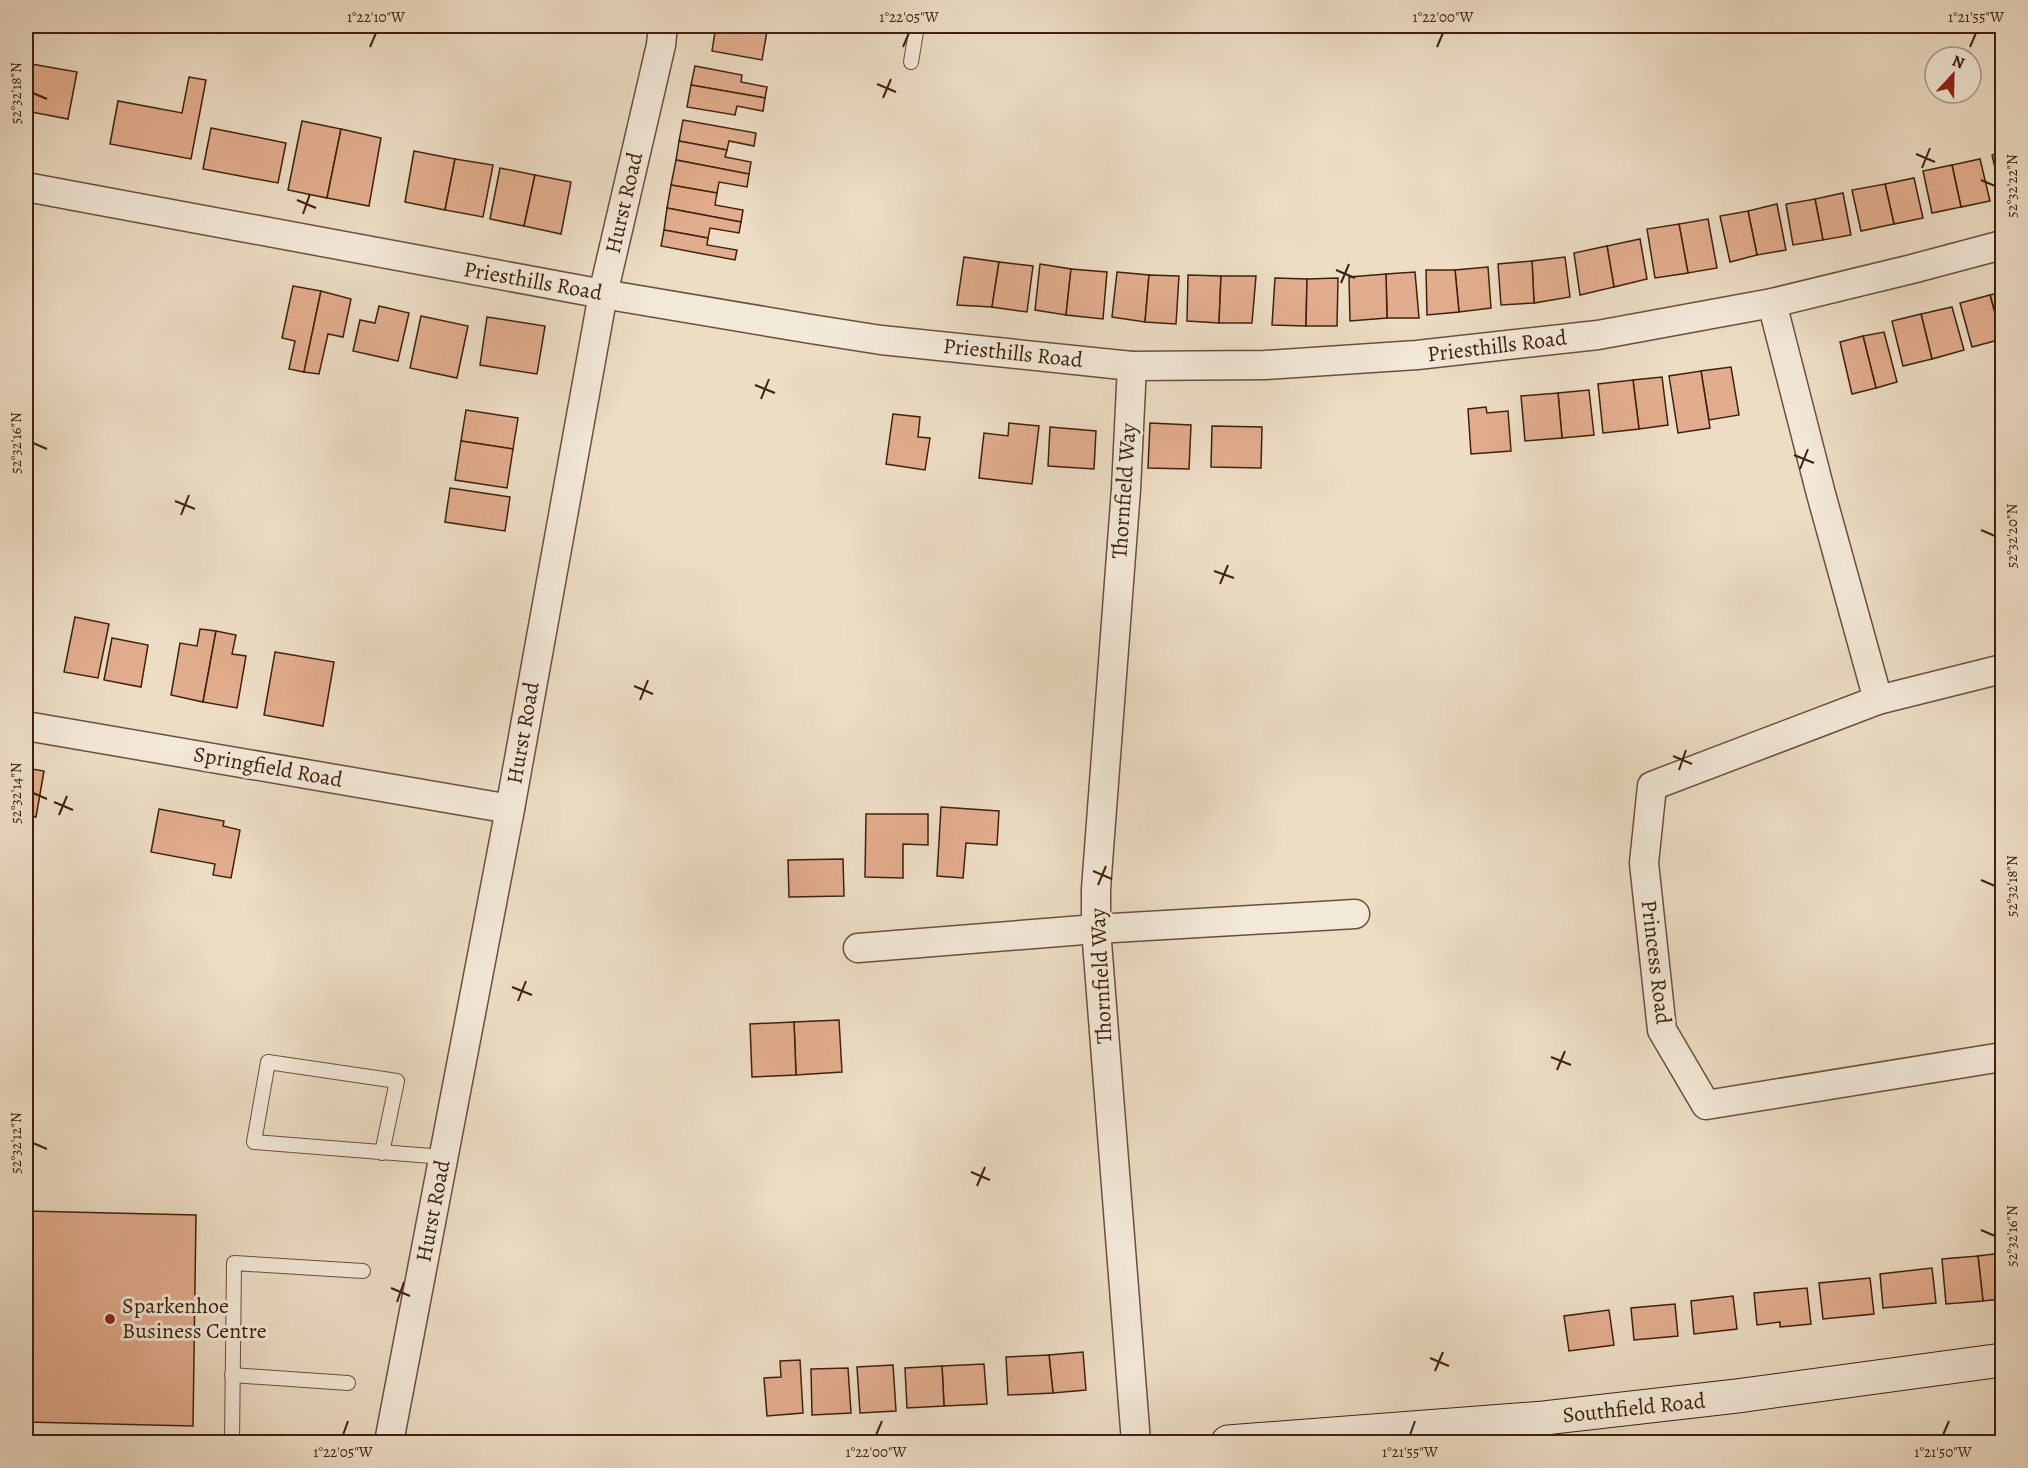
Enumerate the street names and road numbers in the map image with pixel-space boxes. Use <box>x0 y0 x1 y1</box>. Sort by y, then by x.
street label: Hurst Road <box>598 149 650 257</box>
street label: Priesthills Road <box>461 254 605 308</box>
street label: Priesthills Road <box>1426 323 1569 369</box>
street label: Priesthills Road <box>942 331 1084 375</box>
street label: Thornfield Way <box>1104 422 1144 560</box>
street label: Hurst Road <box>499 679 547 786</box>
street label: Springfield Road <box>191 739 345 795</box>
street label: Princess Road <box>1633 898 1679 1026</box>
street label: Thornfield Way <box>1082 907 1120 1045</box>
street label: Hurst Road <box>408 1157 458 1265</box>
street label: Southfield Road <box>1561 1386 1707 1430</box>

